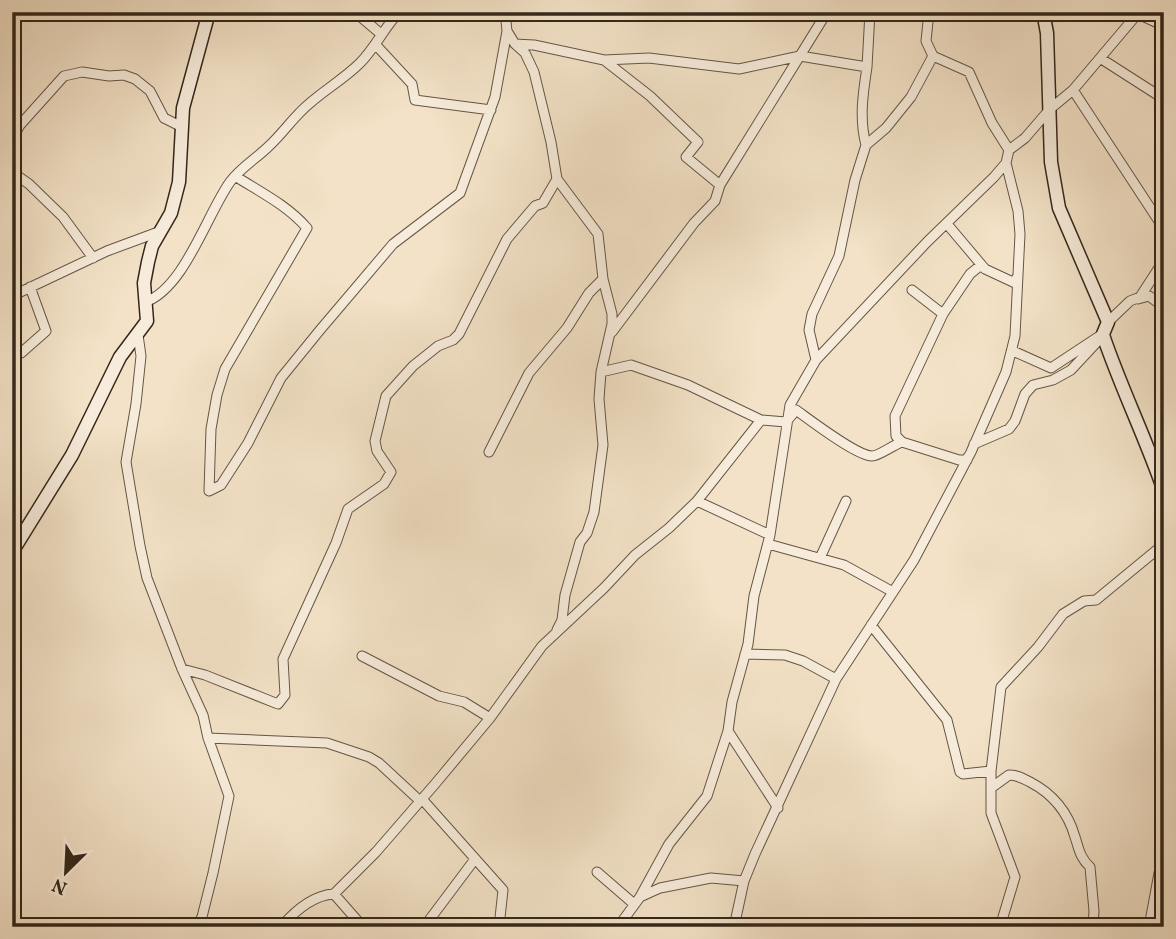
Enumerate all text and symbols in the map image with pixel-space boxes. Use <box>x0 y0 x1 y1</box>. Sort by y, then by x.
north arrow <box>32 838 102 908</box>
text: N <box>48 871 71 900</box>

